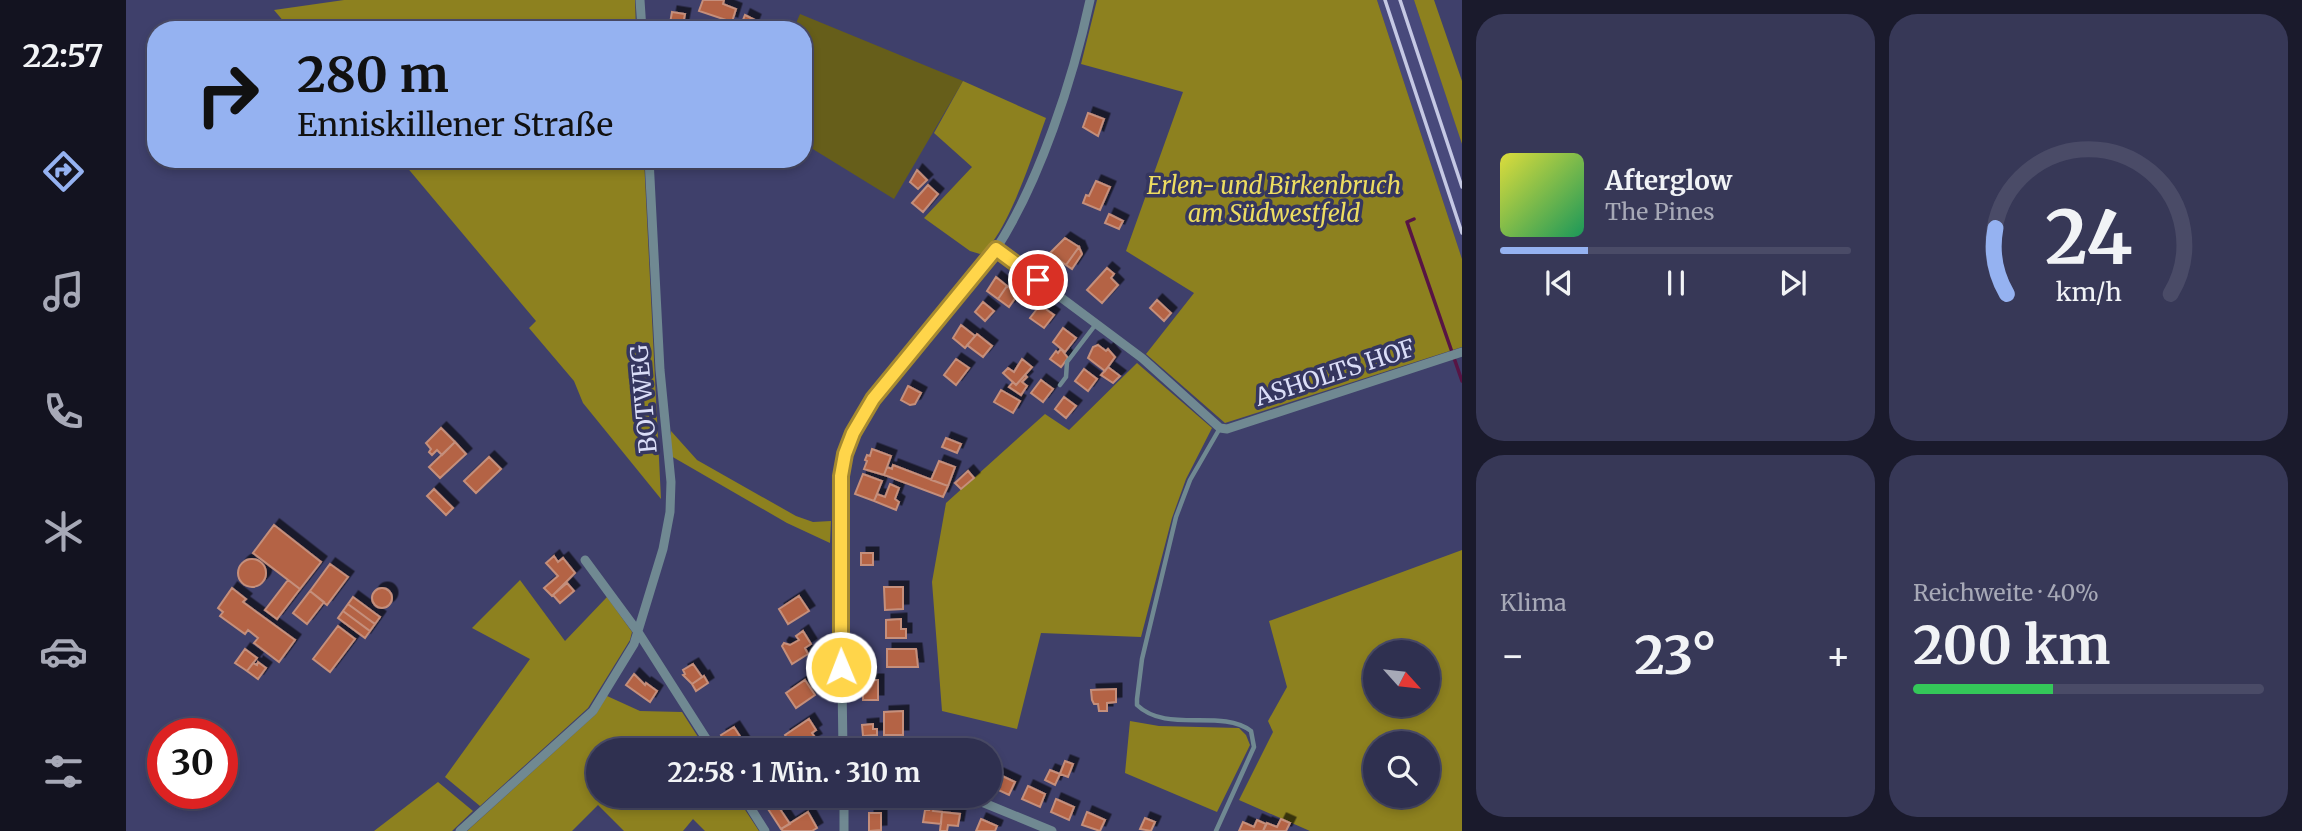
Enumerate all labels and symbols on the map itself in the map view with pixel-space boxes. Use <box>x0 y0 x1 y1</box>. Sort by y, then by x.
park label: Erlen- und Birkenbruch am Südwestfeld <box>1147 170 1401 229</box>
pin <box>1008 250 1068 310</box>
street label: ASHOLTS HOF <box>1250 332 1419 413</box>
street label: BOTWEG <box>623 343 664 455</box>
position arrow <box>804 630 878 704</box>
north arrow <box>1363 640 1440 718</box>
speed limit sign: 30 <box>147 718 238 809</box>

